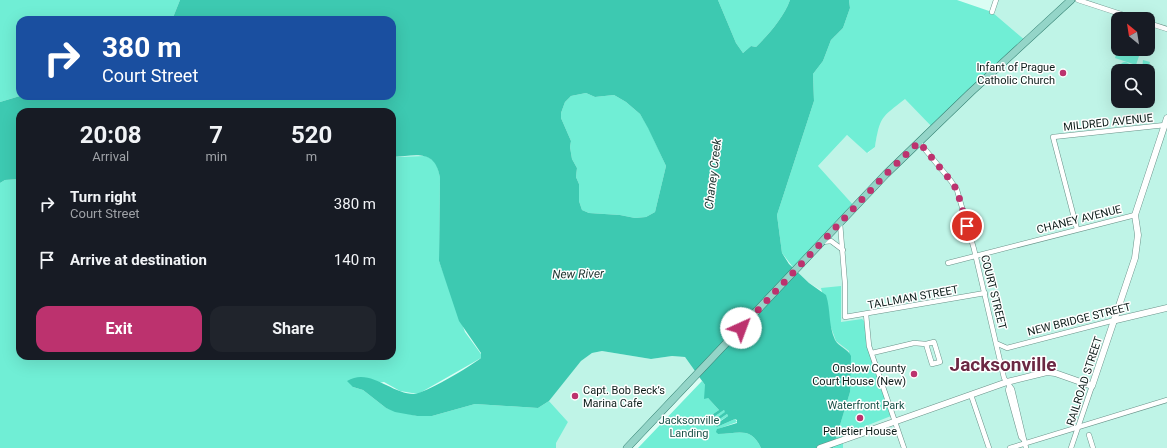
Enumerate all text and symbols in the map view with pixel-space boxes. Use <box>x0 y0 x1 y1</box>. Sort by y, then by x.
north arrow <box>1111 12 1155 56</box>
map controls <box>1111 12 1155 108</box>
text: 380 m <box>102 31 181 64</box>
icon: right <box>36 32 88 84</box>
place label: Infant of Prague Catholic Church <box>976 61 1055 87</box>
button: search <box>1111 64 1155 108</box>
text: Court Street <box>102 65 198 86</box>
marker: Infant of Prague Catholic Church <box>1058 68 1068 78</box>
street label: MILDRED AVENUE <box>1063 111 1153 134</box>
text: 20:08 <box>80 121 142 149</box>
text: 7 <box>209 121 223 149</box>
text: 520 <box>291 121 332 149</box>
water label: Chaney Creek <box>702 137 724 210</box>
text: Arrival <box>92 149 129 164</box>
text: min <box>205 149 227 164</box>
text: m <box>306 149 317 164</box>
text: Turn right <box>70 188 136 206</box>
icon: right <box>36 193 58 215</box>
text: 380 m <box>334 195 376 213</box>
street label: CHANEY AVENUE <box>1035 203 1123 236</box>
text: Court Street <box>70 206 140 221</box>
pin <box>950 209 984 243</box>
icon: arrive <box>956 215 978 237</box>
icon: arrive <box>36 249 58 271</box>
text: Arrive at destination <box>70 251 207 269</box>
text: 140 m <box>334 251 376 269</box>
street label: COURT STREET <box>978 254 1009 331</box>
water label: New River <box>552 267 605 281</box>
street label: TALLMAN STREET <box>867 283 960 312</box>
street label: NEW BRIDGE STREET <box>1026 300 1133 339</box>
button: Exit <box>36 306 202 352</box>
button: Share <box>210 306 376 352</box>
position arrow <box>720 307 762 349</box>
street label: RAILROAD STREET <box>1064 334 1105 428</box>
district label: Jacksonville <box>950 353 1056 376</box>
place label: Onslow County Court House (New) <box>812 362 907 388</box>
marker: Onslow County Court House (New) <box>909 369 919 379</box>
place label: Capt. Bob Beck’s Marina Cafe <box>583 384 665 410</box>
marker: Capt. Bob Beck’s Marina Cafe <box>570 391 580 401</box>
park label: Waterfront Park <box>827 399 905 412</box>
marker: Pelletier House <box>855 413 865 423</box>
park label: Jacksonville Landing <box>659 414 719 440</box>
place label: Pelletier House <box>823 425 897 438</box>

